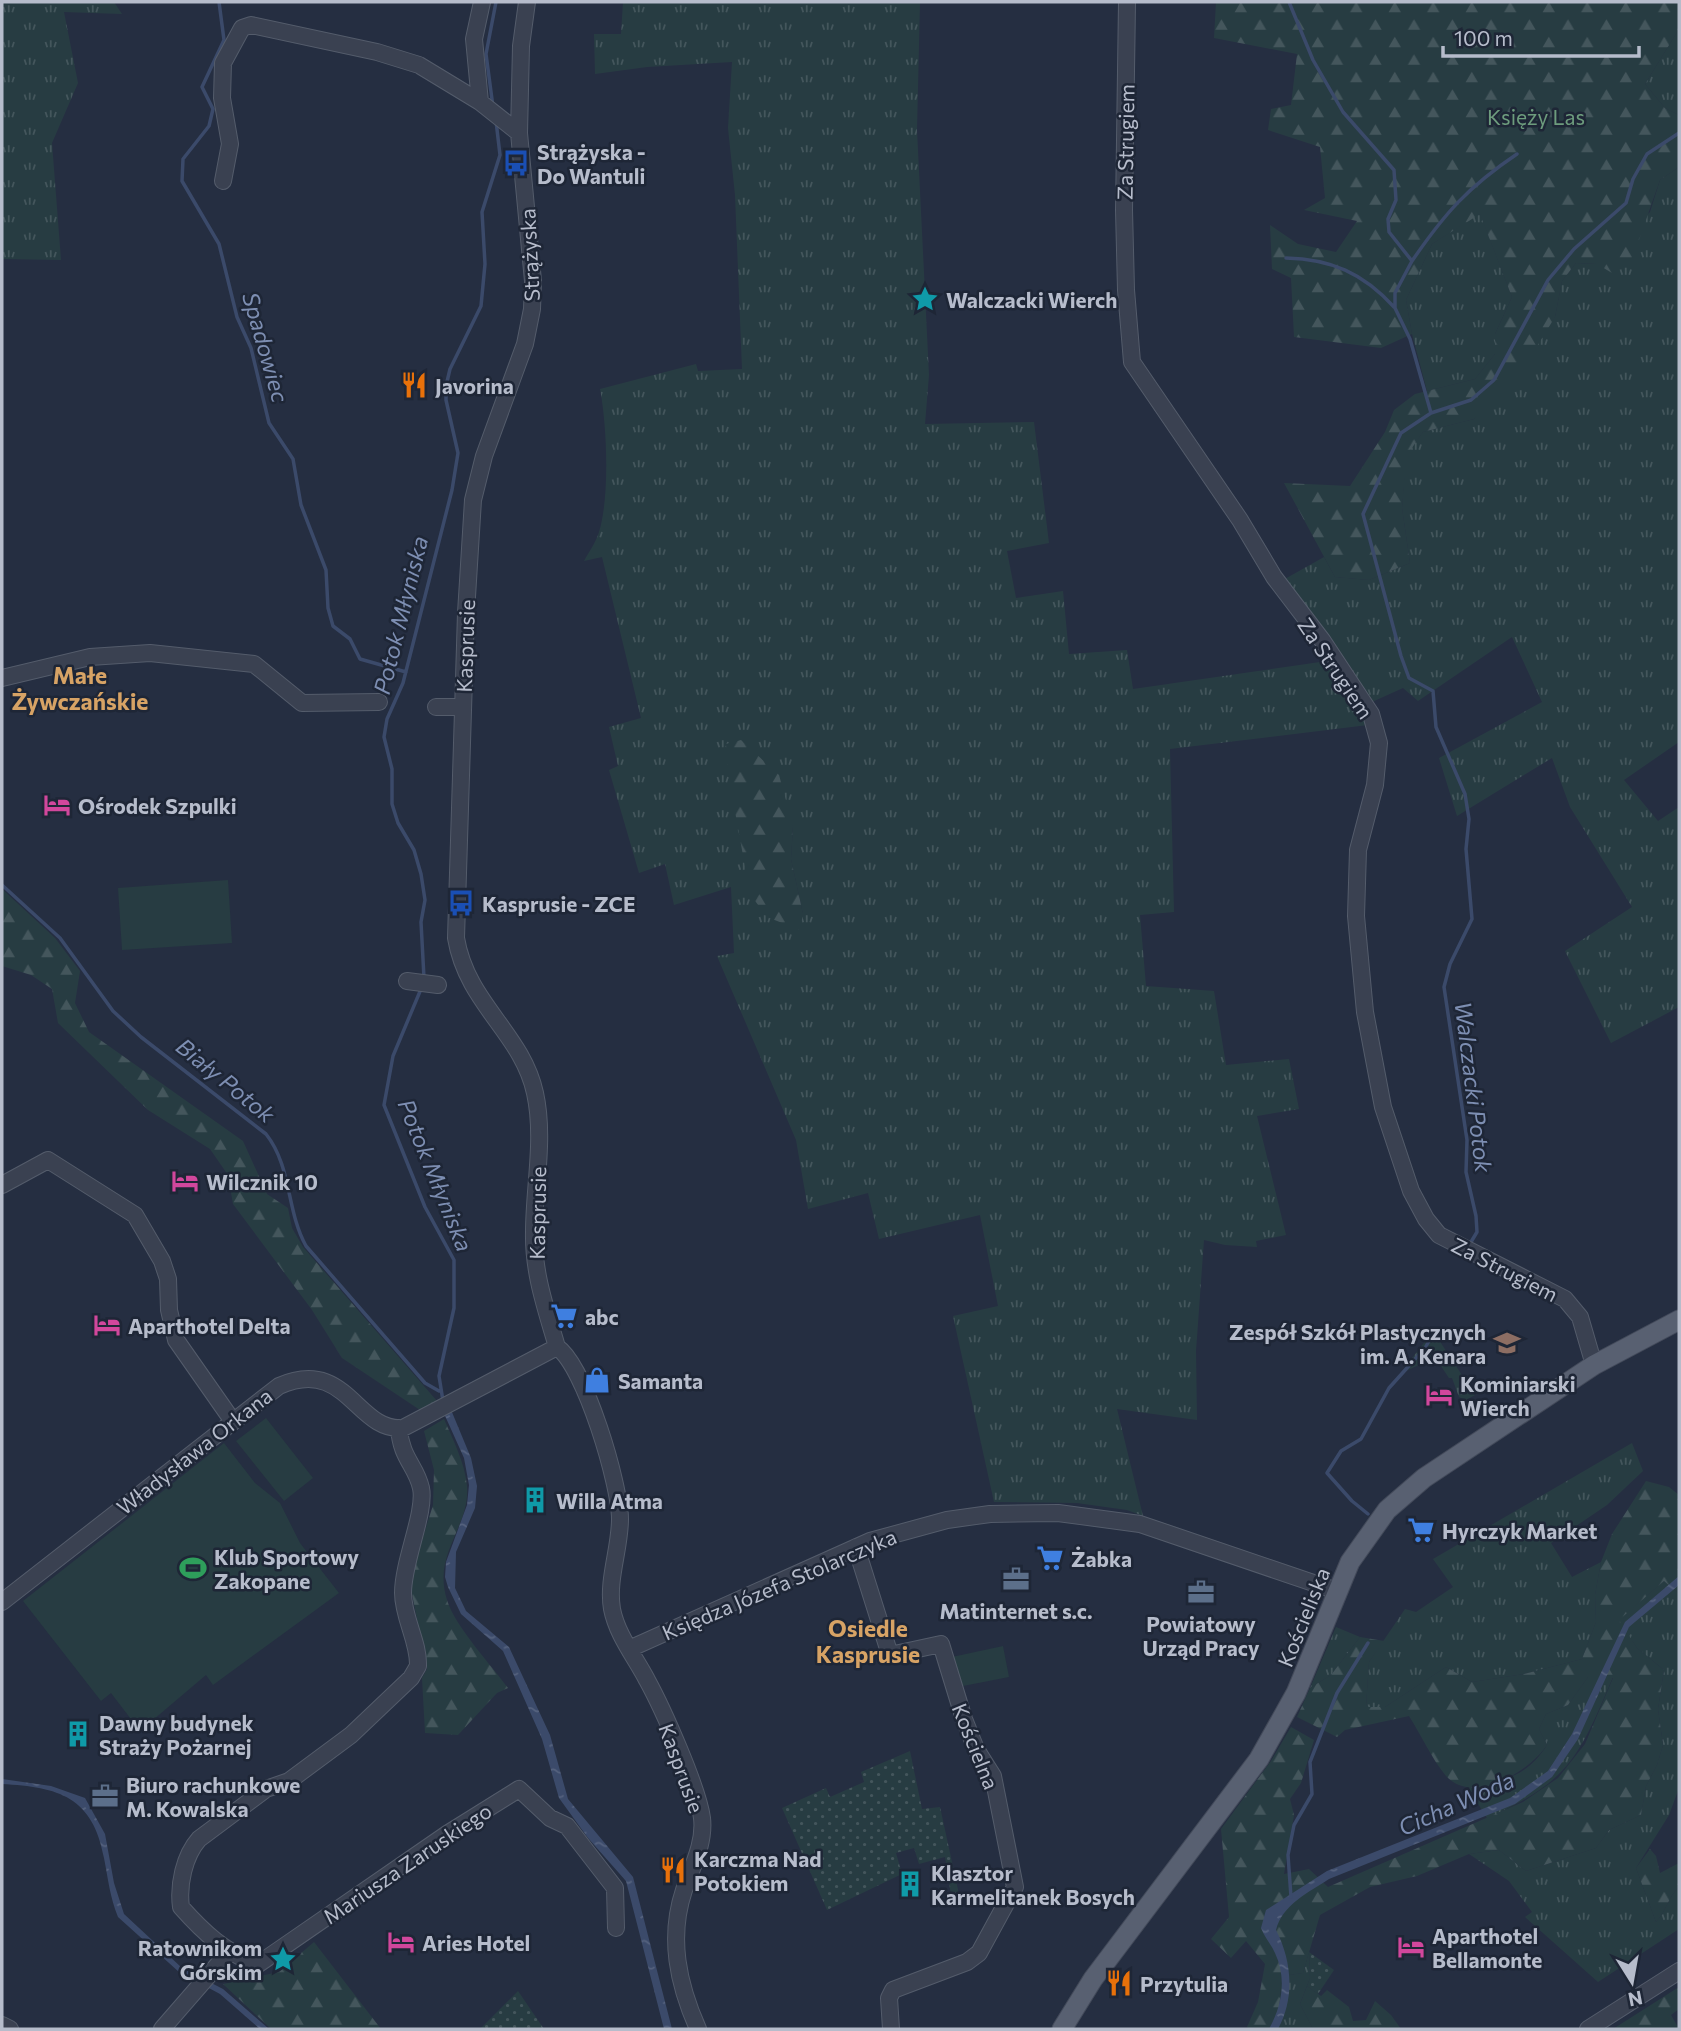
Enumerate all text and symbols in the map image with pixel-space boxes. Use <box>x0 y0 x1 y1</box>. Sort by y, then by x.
scale bar <box>1443 14 1639 58</box>
text: 100 m <box>1454 25 1513 50</box>
street label: Za Strugiem <box>1111 84 1139 200</box>
park label: Księży Las <box>1487 104 1585 129</box>
place label: Strążyska - Do Wantuli <box>537 139 646 188</box>
bus stop icon: Strążyska - Do Wantuli <box>501 148 531 178</box>
street label: Strążyska <box>514 208 544 302</box>
place icon: Walczacki Wierch <box>910 284 940 314</box>
place label: Walczacki Wierch <box>946 287 1117 312</box>
water label: Spadowiec <box>237 289 295 406</box>
restaurant icon: Javorina <box>399 370 429 400</box>
place label: Javorina <box>435 373 514 398</box>
water label: Potok Młyniska <box>367 533 433 697</box>
street label: Kasprusie <box>451 599 479 693</box>
street label: Za Strugiem <box>1293 613 1379 723</box>
district label: Małe Żywczańskie <box>12 661 148 715</box>
hotel icon: Ośrodek Szpulki <box>42 790 72 820</box>
place label: Ośrodek Szpulki <box>78 793 237 818</box>
bus stop icon: Kasprusie - ZCE <box>446 888 476 918</box>
place label: Kasprusie - ZCE <box>482 891 635 916</box>
water label: Walczacki Potok <box>1450 1000 1498 1175</box>
water label: Biały Potok <box>171 1032 281 1129</box>
water label: Potok Młyniska <box>393 1095 479 1255</box>
hotel icon: Wilcznik 10 <box>170 1166 200 1196</box>
street label: Kasprusie <box>524 1166 550 1260</box>
place label: Wilcznik 10 <box>206 1169 318 1194</box>
street label: Za Strugiem <box>1448 1232 1562 1306</box>
supermarket icon: abc <box>549 1301 579 1331</box>
place label: abc <box>585 1304 619 1329</box>
hotel icon: Aparthotel Delta <box>92 1310 122 1340</box>
place label: Aparthotel Delta <box>128 1313 290 1338</box>
place label: Zespół Szkół Plastycznych im. A. Kenara <box>1229 1319 1486 1368</box>
school or university icon: Zespół Szkół Plastycznych im. A. Kenara <box>1492 1328 1522 1358</box>
shop icon: Samanta <box>582 1365 612 1395</box>
place label: Samanta <box>618 1368 703 1393</box>
place label: Kominiarski Wierch <box>1460 1371 1576 1420</box>
hotel icon: Kominiarski Wierch <box>1424 1380 1454 1410</box>
street label: Władysława Orkana <box>111 1383 277 1519</box>
building icon: Willa Atma <box>520 1485 550 1515</box>
place label: Willa Atma <box>556 1488 663 1513</box>
supermarket icon: Hyrczyk Market <box>1406 1515 1436 1545</box>
place label: Hyrczyk Market <box>1442 1518 1597 1543</box>
street label: Księdza Józefa Stolarczyka <box>658 1523 900 1645</box>
supermarket icon: Żabka <box>1035 1543 1065 1573</box>
place label: Klub Sportowy Zakopane <box>214 1544 359 1593</box>
place label: Żabka <box>1071 1546 1132 1571</box>
sports icon: Klub Sportowy Zakopane <box>178 1553 208 1583</box>
office icon: Matinternet s.c. <box>1001 1564 1031 1594</box>
street label: Kościeliska <box>1272 1564 1334 1670</box>
office icon: Powiatowy Urząd Pracy <box>1186 1577 1216 1607</box>
place label: Matinternet s.c. <box>939 1598 1093 1623</box>
place label: Powiatowy Urząd Pracy <box>1142 1611 1260 1660</box>
district label: Osiedle Kasprusie <box>816 1614 920 1668</box>
street label: Kościelna <box>947 1699 1005 1793</box>
place label: Dawny budynek Straży Pożarnej <box>99 1710 254 1759</box>
building icon: Dawny budynek Straży Pożarnej <box>63 1719 93 1749</box>
street label: Kasprusie <box>654 1720 710 1816</box>
water label: Cicha Woda <box>1394 1765 1518 1841</box>
place label: Biuro rachunkowe M. Kowalska <box>126 1772 300 1821</box>
office icon: Biuro rachunkowe M. Kowalska <box>90 1781 120 1811</box>
street label: Mariusza Zaruskiego <box>318 1797 496 1929</box>
place label: Karczma Nad Potokiem <box>694 1846 822 1895</box>
restaurant icon: Karczma Nad Potokiem <box>658 1855 688 1885</box>
place label: Klasztor Karmelitanek Bosych <box>931 1860 1135 1909</box>
building icon: Klasztor Karmelitanek Bosych <box>895 1869 925 1899</box>
place label: Aparthotel Bellamonte <box>1432 1923 1542 1972</box>
hotel icon: Aries Hotel <box>386 1927 416 1957</box>
place label: Aries Hotel <box>422 1930 530 1955</box>
hotel icon: Aparthotel Bellamonte <box>1396 1932 1426 1962</box>
place label: Ratownikom Górskim <box>138 1935 262 1984</box>
place icon: Ratownikom Górskim <box>268 1944 298 1974</box>
north arrow <box>1597 1947 1667 2017</box>
restaurant icon: Przytulia <box>1104 1968 1134 1998</box>
place label: Przytulia <box>1140 1971 1228 1996</box>
text: N <box>1626 1987 1645 2012</box>

